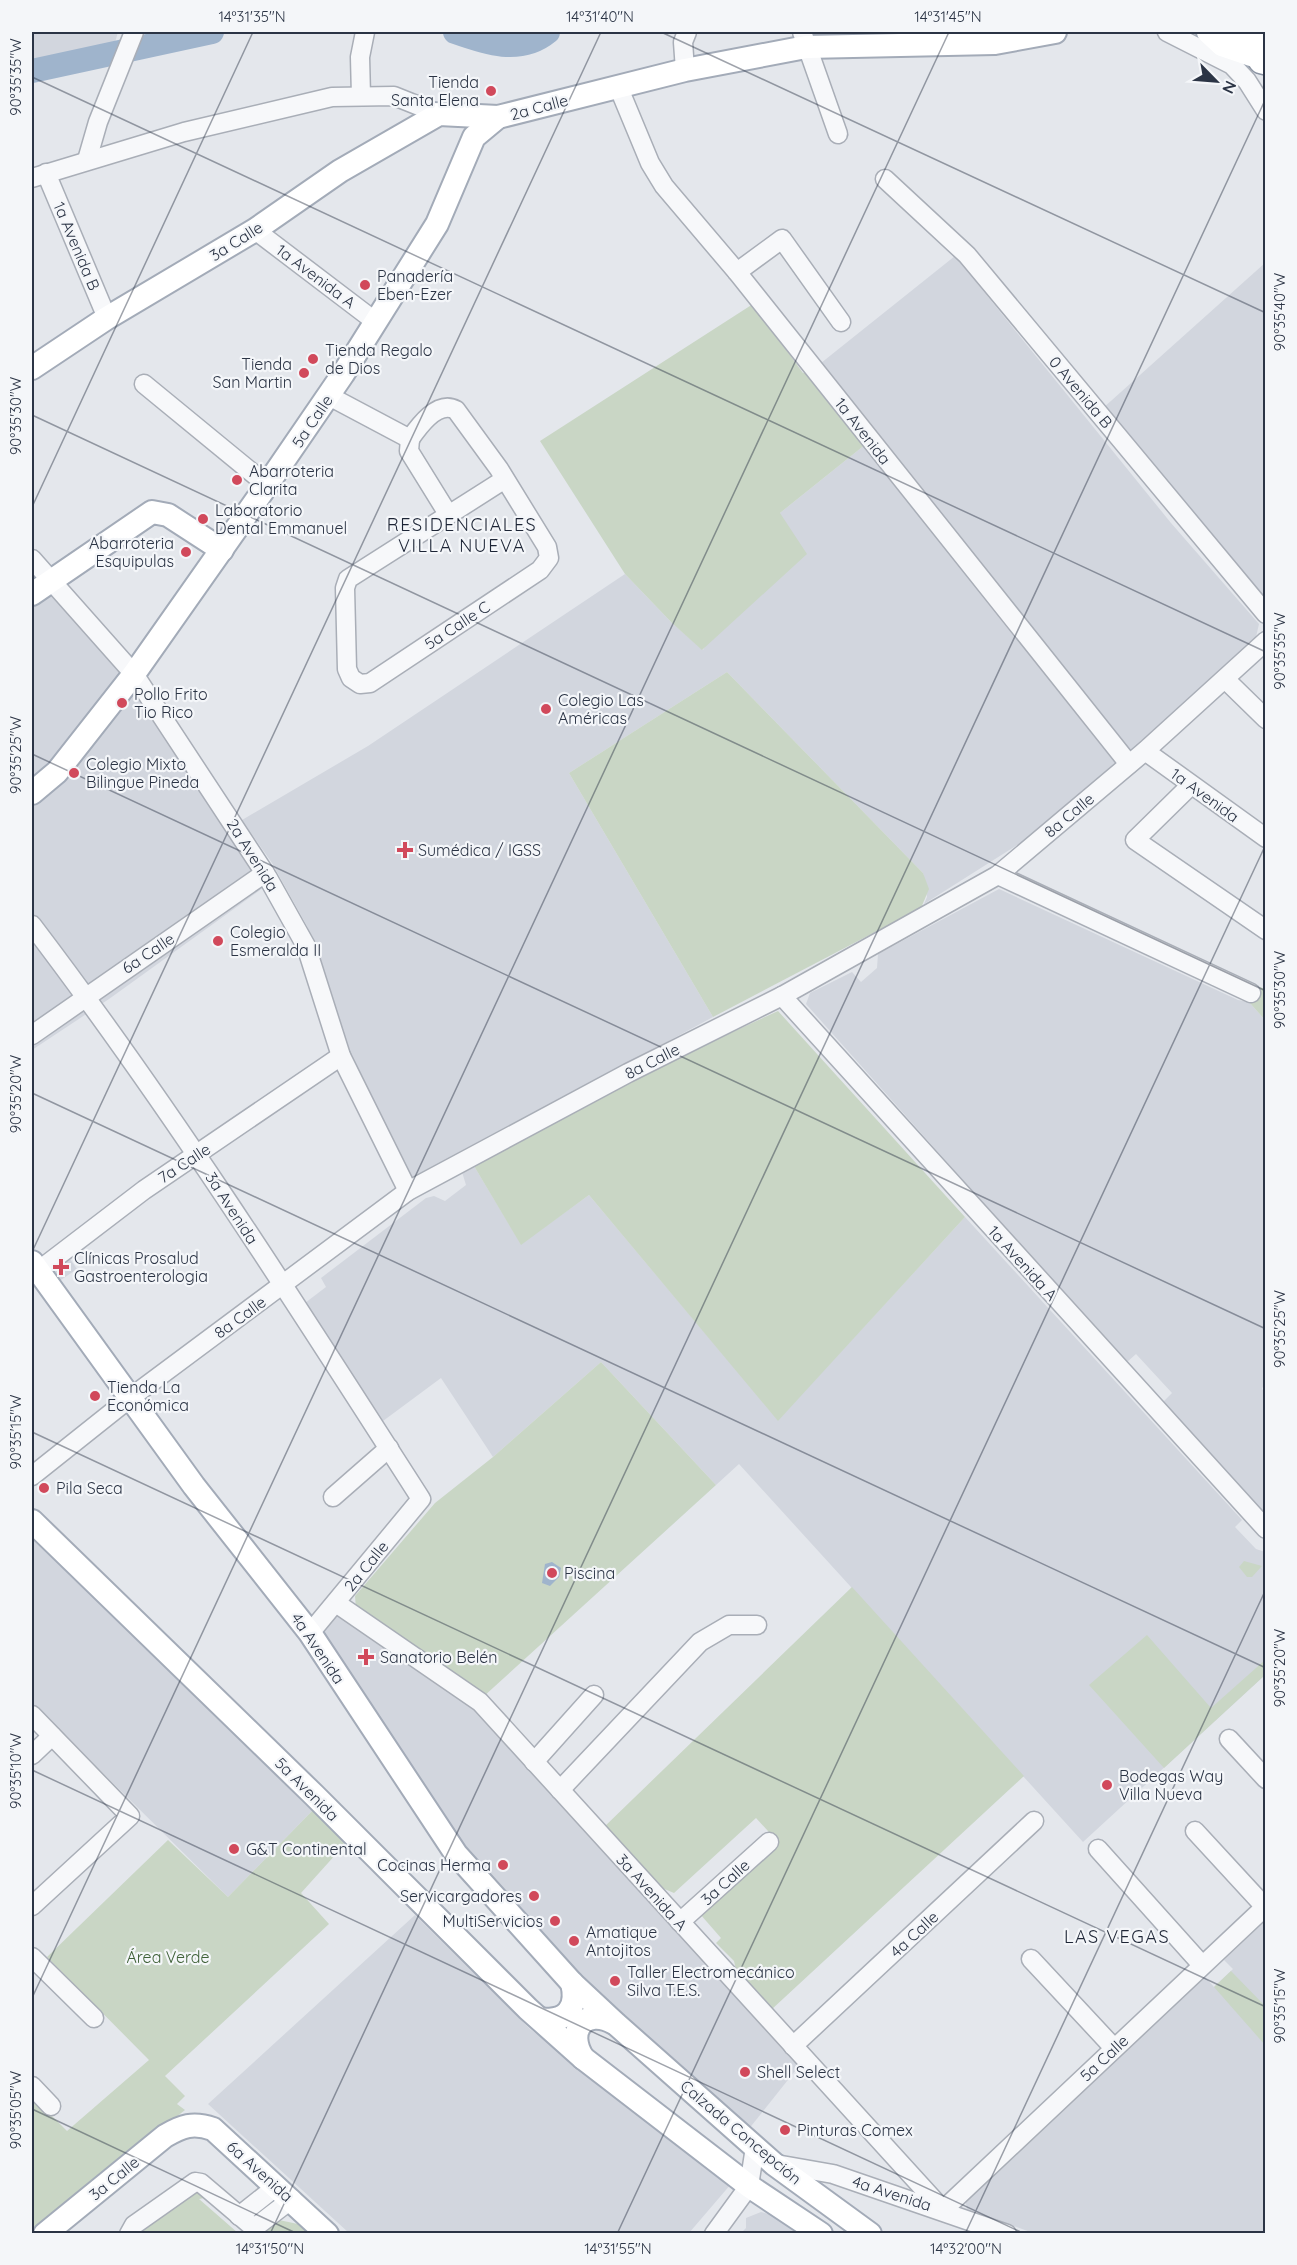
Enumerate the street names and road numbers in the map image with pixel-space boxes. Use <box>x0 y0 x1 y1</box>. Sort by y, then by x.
street label: 2a Calle <box>508 90 570 124</box>
street label: 1a Avenida B <box>49 199 105 293</box>
street label: 3a Calle <box>206 217 266 265</box>
street label: 1a Avenida A <box>272 240 360 312</box>
street label: 0 Avenida B <box>1045 352 1117 432</box>
street label: 5a Calle <box>287 391 337 451</box>
street label: 1a Avenida <box>831 394 895 468</box>
street label: 5a Calle C <box>421 596 493 654</box>
street label: 1a Avenida <box>1167 764 1243 826</box>
street label: 8a Calle <box>1040 788 1098 842</box>
street label: 2a Avenida <box>223 815 283 895</box>
street label: 6a Calle <box>118 928 178 978</box>
street label: 8a Calle <box>621 1039 683 1083</box>
street label: 7a Calle <box>154 1139 214 1187</box>
street label: 3a Avenida <box>201 1168 263 1248</box>
street label: 1a Avenida A <box>984 1221 1062 1305</box>
street label: 8a Calle <box>210 1292 270 1342</box>
street label: 2a Calle <box>340 1537 392 1595</box>
street label: 4a Avenida <box>287 1608 349 1688</box>
street label: 5a Avenida <box>271 1753 343 1825</box>
street label: 3a Avenida A <box>612 1849 692 1935</box>
street label: 3a Calle <box>696 1855 754 1909</box>
street label: 4a Calle <box>886 1907 942 1961</box>
street label: 5a Calle <box>1076 2031 1132 2085</box>
street label: Calzada Concepción <box>676 2076 806 2188</box>
street label: 6a Avenida <box>223 2136 297 2206</box>
street label: 3a Calle <box>85 2152 143 2204</box>
street label: 4a Avenida <box>850 2171 934 2215</box>

